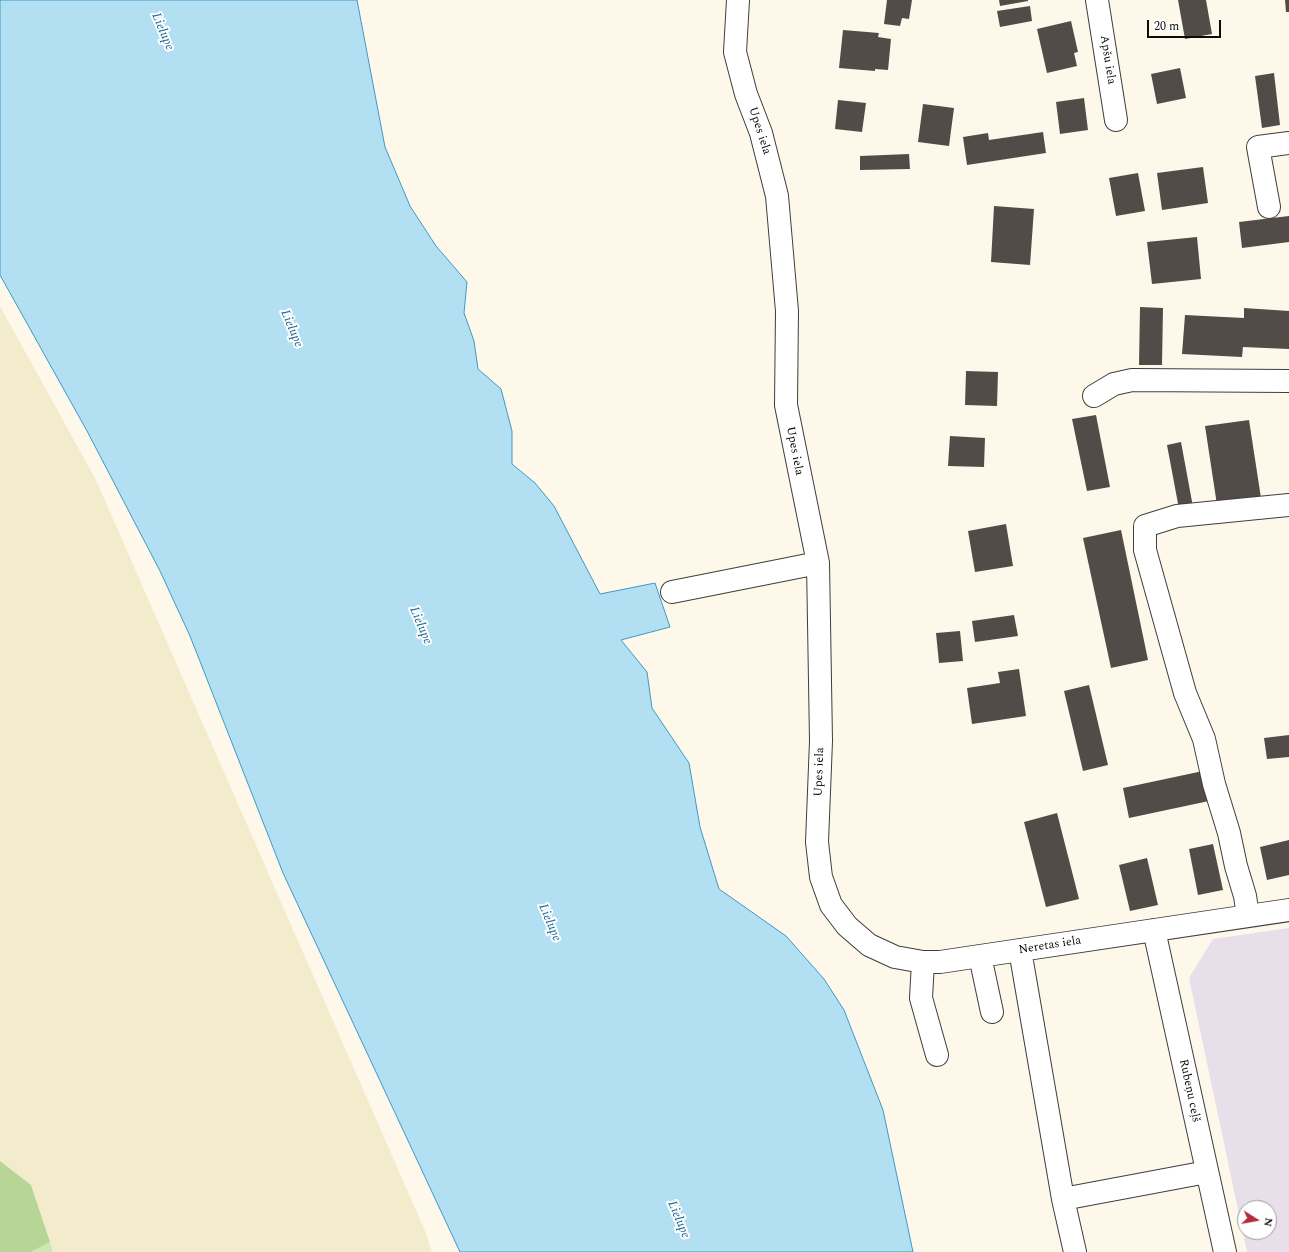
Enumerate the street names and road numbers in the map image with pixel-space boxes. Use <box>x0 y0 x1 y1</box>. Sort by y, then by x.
street label: Apšu iela <box>1096 34 1118 86</box>
street label: Upes iela <box>745 105 773 157</box>
street label: Upes iela <box>782 425 806 477</box>
street label: Upes iela <box>812 747 828 797</box>
street label: Neretas iela <box>1018 934 1082 958</box>
street label: Rubeņu ceļš <box>1175 1058 1203 1124</box>

